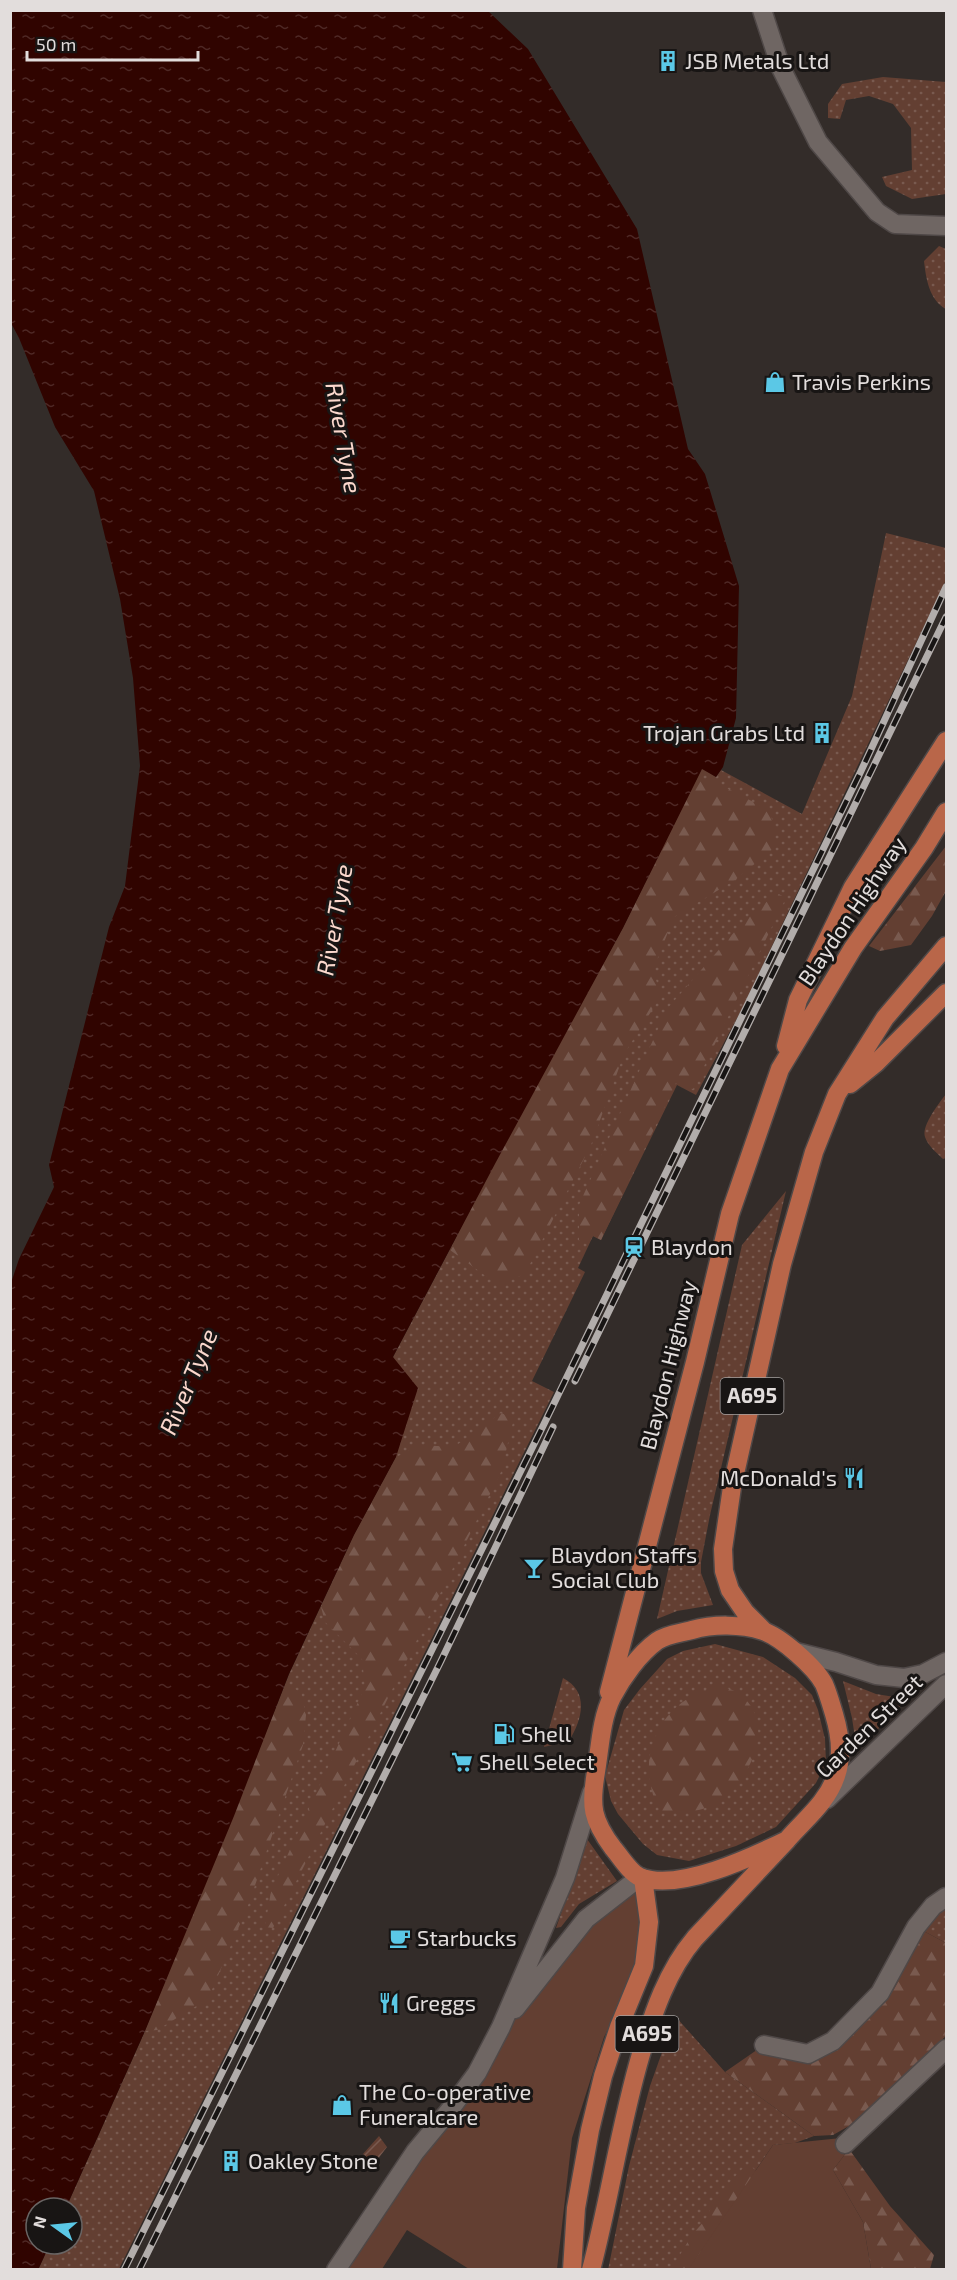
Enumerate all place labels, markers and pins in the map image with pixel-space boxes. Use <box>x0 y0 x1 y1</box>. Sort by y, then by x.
place label: JSB Metals Ltd <box>685 47 829 73</box>
building icon: JSB Metals Ltd <box>656 49 680 73</box>
place label: Travis Perkins <box>792 368 931 394</box>
shop icon: Travis Perkins <box>763 370 787 394</box>
place label: Trojan Grabs Ltd <box>643 719 805 746</box>
building icon: Trojan Grabs Ltd <box>810 721 834 745</box>
place label: Blaydon <box>651 1233 733 1259</box>
station icon: Blaydon <box>622 1235 646 1259</box>
place label: McDonald's <box>720 1464 837 1490</box>
restaurant icon: McDonald's <box>842 1466 866 1490</box>
place label: Blaydon Staffs Social Club <box>551 1541 697 1592</box>
bar icon: Blaydon Staffs Social Club <box>522 1556 546 1580</box>
place label: Shell <box>521 1720 571 1746</box>
fuel station icon: Shell <box>492 1722 516 1746</box>
place label: Shell Select <box>479 1748 595 1774</box>
supermarket icon: Shell Select <box>450 1750 474 1774</box>
place label: Starbucks <box>417 1924 517 1950</box>
cafe icon: Starbucks <box>388 1926 412 1950</box>
place label: Greggs <box>406 1989 476 2015</box>
restaurant icon: Greggs <box>377 1991 401 2015</box>
place label: The Co-operative Funeralcare <box>359 2078 531 2129</box>
shop icon: The Co-operative Funeralcare <box>330 2093 354 2117</box>
place label: Oakley Stone <box>248 2147 378 2173</box>
building icon: Oakley Stone <box>219 2149 243 2173</box>

